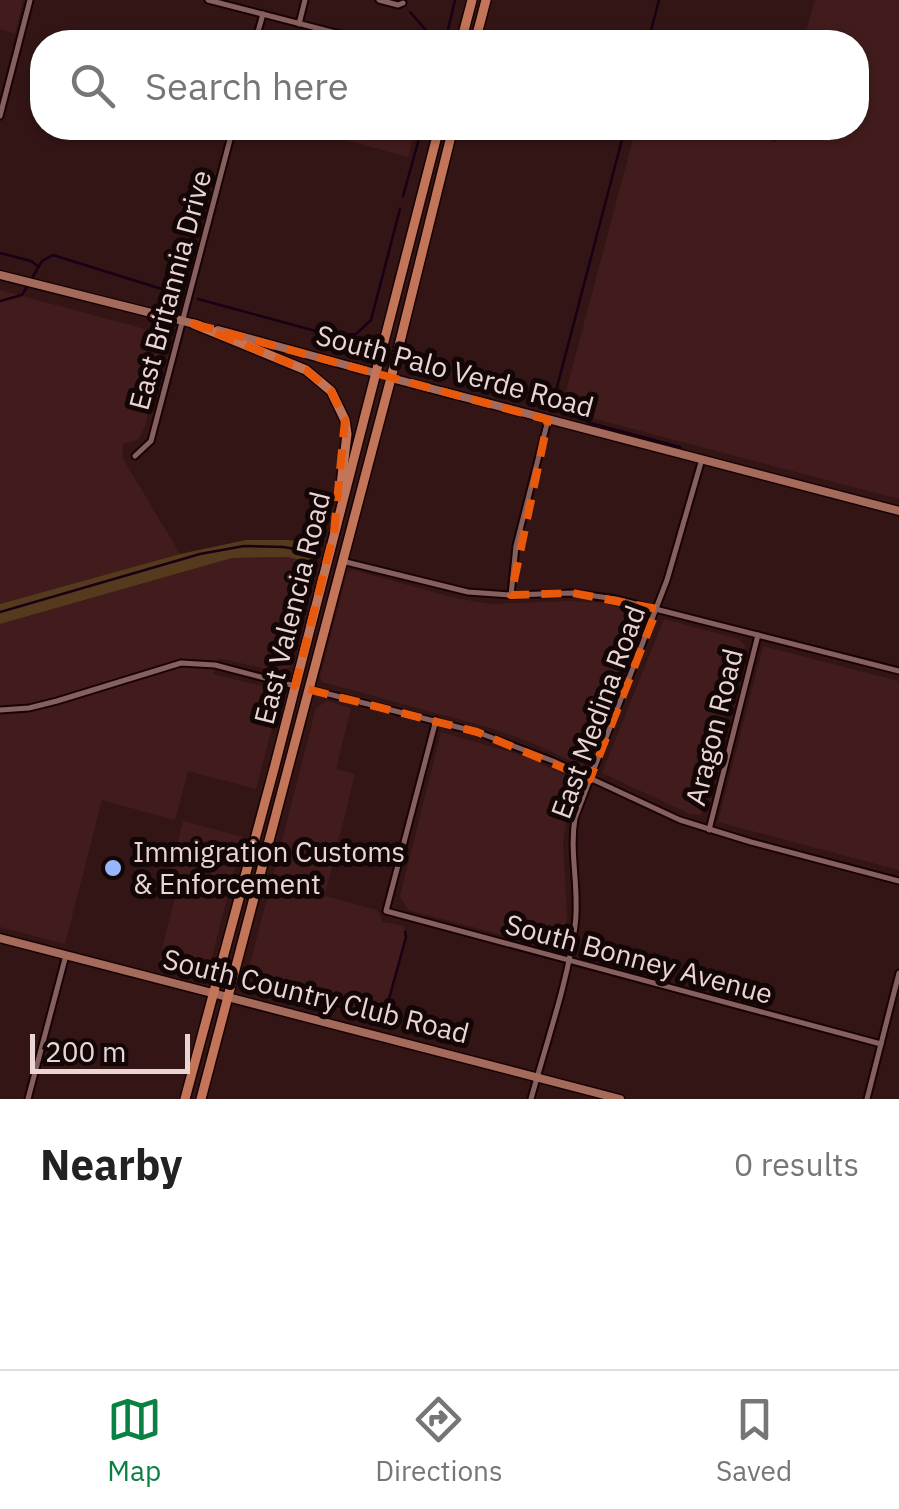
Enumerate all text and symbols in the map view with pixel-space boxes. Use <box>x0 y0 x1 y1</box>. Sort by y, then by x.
search box <box>30 30 869 140</box>
icon: search <box>65 58 120 113</box>
text: Search here <box>145 61 349 110</box>
street label: East Britannia Drive <box>120 166 219 414</box>
street label: South Palo Verde Road <box>312 316 598 425</box>
street label: East Valencia Road <box>245 488 338 728</box>
street label: East Medina Road <box>542 600 653 824</box>
street label: Aragon Road <box>676 645 751 809</box>
place label: Immigration Customs & Enforcement <box>133 833 405 902</box>
marker: Immigration Customs & Enforcement <box>102 857 124 879</box>
street label: South Bonney Avenue <box>501 905 777 1012</box>
street label: South Country Club Road <box>159 940 473 1051</box>
scale bar <box>30 1029 190 1074</box>
text: 200 m <box>45 1033 126 1070</box>
text: Nearby <box>40 1137 182 1192</box>
text: 0 results <box>734 1143 859 1185</box>
tab: Map <box>107 1392 162 1489</box>
tab: Directions <box>375 1392 503 1489</box>
tab: Saved <box>716 1392 792 1489</box>

